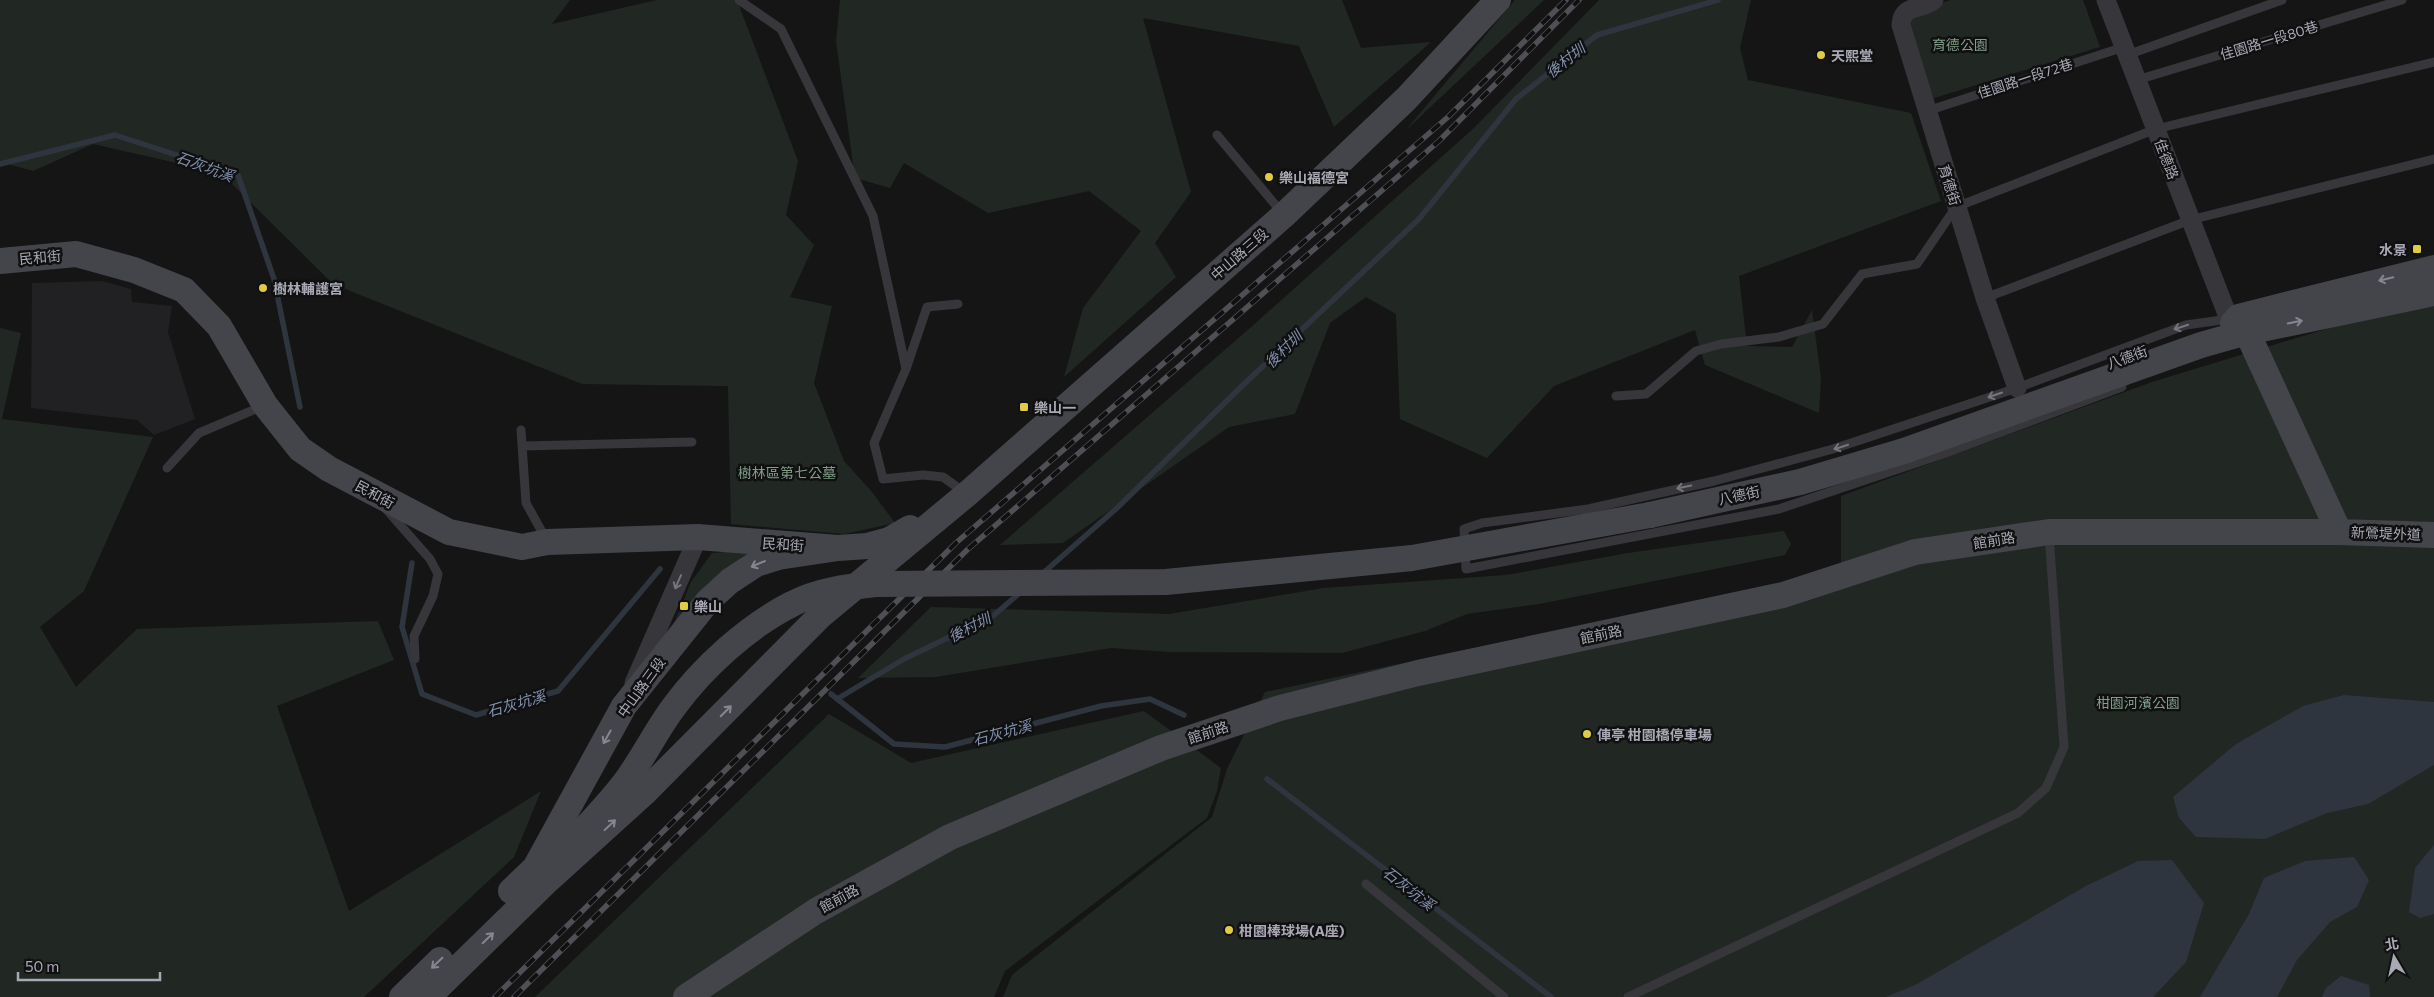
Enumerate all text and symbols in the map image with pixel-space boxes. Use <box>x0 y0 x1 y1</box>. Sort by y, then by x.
street label: 佳園路一段80巷 <box>2218 17 2320 63</box>
park label: 育德公園 <box>1932 36 1988 53</box>
water label: 後村圳 <box>1542 38 1590 81</box>
place label: 天熙堂 <box>1831 47 1873 64</box>
marker: 天熙堂 <box>1815 49 1827 61</box>
street label: 佳園路一段72巷 <box>1975 55 2075 101</box>
street label: 佳德路 <box>2152 136 2182 182</box>
water label: 石灰坑溪 <box>174 147 238 185</box>
street label: 育德街 <box>1936 162 1964 208</box>
place label: 樂山福德宮 <box>1279 169 1349 186</box>
marker: 樂山福德宮 <box>1263 171 1275 183</box>
street label: 中山路三段 <box>1207 225 1271 283</box>
place label: 水景 <box>2379 241 2407 258</box>
marker: 水景 <box>2411 243 2423 255</box>
street label: 民和街 <box>18 247 62 267</box>
one-way arrow <box>2379 275 2395 284</box>
place label: 樹林輔護宮 <box>273 280 343 297</box>
marker: 樹林輔護宮 <box>257 282 269 294</box>
one-way arrow <box>2286 317 2302 326</box>
one-way arrow <box>2174 323 2189 332</box>
water label: 後村圳 <box>1261 326 1307 371</box>
street label: 八德街 <box>2104 342 2150 372</box>
one-way arrow <box>1988 391 2004 400</box>
place label: 樂山一 <box>1034 399 1076 416</box>
marker: 樂山一 <box>1018 401 1030 413</box>
one-way arrow <box>1834 442 1850 452</box>
park label: 樹林區第七公墓 <box>738 464 836 481</box>
street label: 民和街 <box>352 477 398 511</box>
street label: 八德街 <box>1717 482 1761 508</box>
one-way arrow <box>1677 483 1693 493</box>
street label: 新鶯堤外道 <box>2351 523 2421 543</box>
street label: 館前路 <box>1972 528 2016 552</box>
street label: 民和街 <box>761 534 805 554</box>
one-way arrow <box>751 560 766 570</box>
one-way arrow <box>673 574 683 589</box>
place label: 樂山 <box>694 598 722 615</box>
marker: 樂山 <box>678 600 690 612</box>
water label: 後村圳 <box>945 608 995 645</box>
street label: 館前路 <box>1579 621 1623 647</box>
street label: 中山路三段 <box>614 654 668 720</box>
water label: 石灰坑溪 <box>485 686 549 720</box>
park label: 柑園河濱公園 <box>2096 694 2180 711</box>
one-way arrow <box>720 704 732 717</box>
water label: 石灰坑溪 <box>971 715 1035 748</box>
street label: 館前路 <box>1185 717 1231 747</box>
place label: 俥亭 柑園橋停車場 <box>1597 726 1712 743</box>
marker: 俥亭 柑園橋停車場 <box>1581 728 1593 740</box>
one-way arrow <box>602 729 611 744</box>
one-way arrow <box>604 819 617 831</box>
water label: 石灰坑溪 <box>1380 862 1440 915</box>
street label: 館前路 <box>817 880 861 916</box>
place label: 柑園棒球場(A座) <box>1239 922 1345 939</box>
marker: 柑園棒球場(A座) <box>1223 924 1235 936</box>
one-way arrow <box>482 932 494 944</box>
north arrow <box>2369 932 2419 982</box>
text: 北 <box>2384 934 2400 953</box>
scale bar <box>18 950 160 982</box>
text: 50 m <box>25 957 59 975</box>
one-way arrow <box>431 957 443 969</box>

